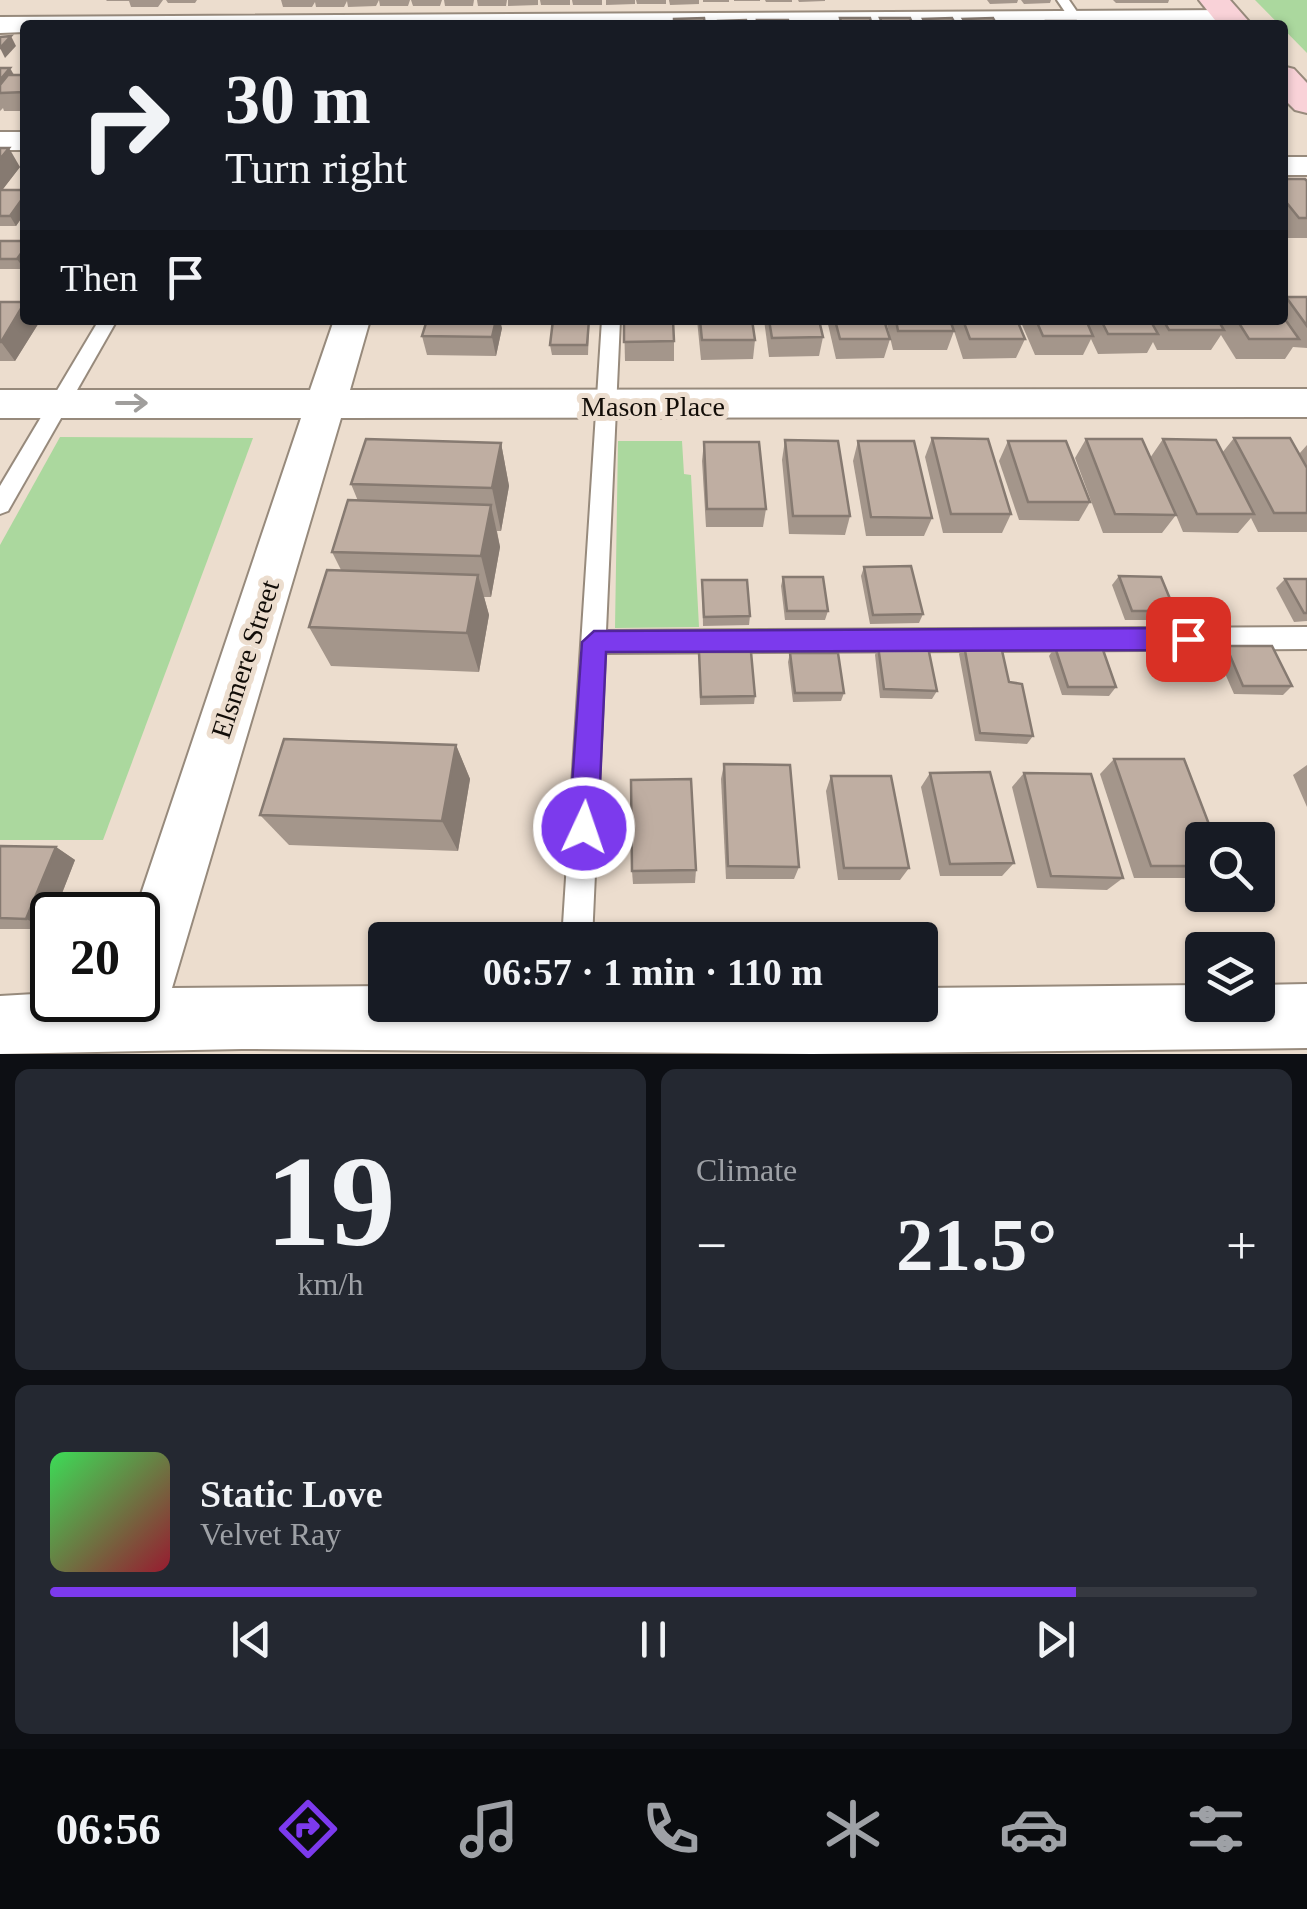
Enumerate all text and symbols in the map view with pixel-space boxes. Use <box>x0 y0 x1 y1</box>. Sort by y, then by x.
icon: right <box>60 60 190 190</box>
text: 30 m <box>225 61 371 138</box>
text: Turn right <box>225 143 407 193</box>
icon: arrive <box>158 250 213 305</box>
text: Then <box>60 257 138 299</box>
street label: Mason Place <box>581 391 725 422</box>
one-way arrow <box>116 394 148 413</box>
street label: Elsmere Street <box>205 576 285 742</box>
pin <box>1146 597 1231 682</box>
icon: arrive <box>1161 612 1216 667</box>
position arrow <box>532 776 636 880</box>
map controls <box>1185 822 1275 1022</box>
button: search <box>1185 822 1275 912</box>
speed limit sign: 20 <box>30 892 160 1022</box>
button: layers <box>1185 932 1275 1022</box>
text: 06:57 · 1 min · 110 m <box>483 951 823 993</box>
text: 19 <box>266 1129 396 1273</box>
text: Climate <box>696 1152 797 1188</box>
text: 21.5° <box>896 1203 1057 1286</box>
text: − <box>696 1215 727 1276</box>
text: + <box>1226 1215 1257 1276</box>
text: km/h <box>298 1266 363 1302</box>
text: Static Love <box>200 1473 383 1515</box>
text: Velvet Ray <box>200 1516 341 1552</box>
icon: previous <box>224 1612 279 1667</box>
icon: pause <box>626 1612 681 1667</box>
icon: next <box>1028 1612 1083 1667</box>
icon: directions <box>273 1794 343 1864</box>
icon: music <box>454 1794 524 1864</box>
icon: phone <box>636 1794 706 1864</box>
icon: climate <box>818 1794 888 1864</box>
icon: car <box>999 1794 1069 1864</box>
icon: filters <box>1181 1794 1251 1864</box>
text: 06:56 <box>56 1804 161 1854</box>

